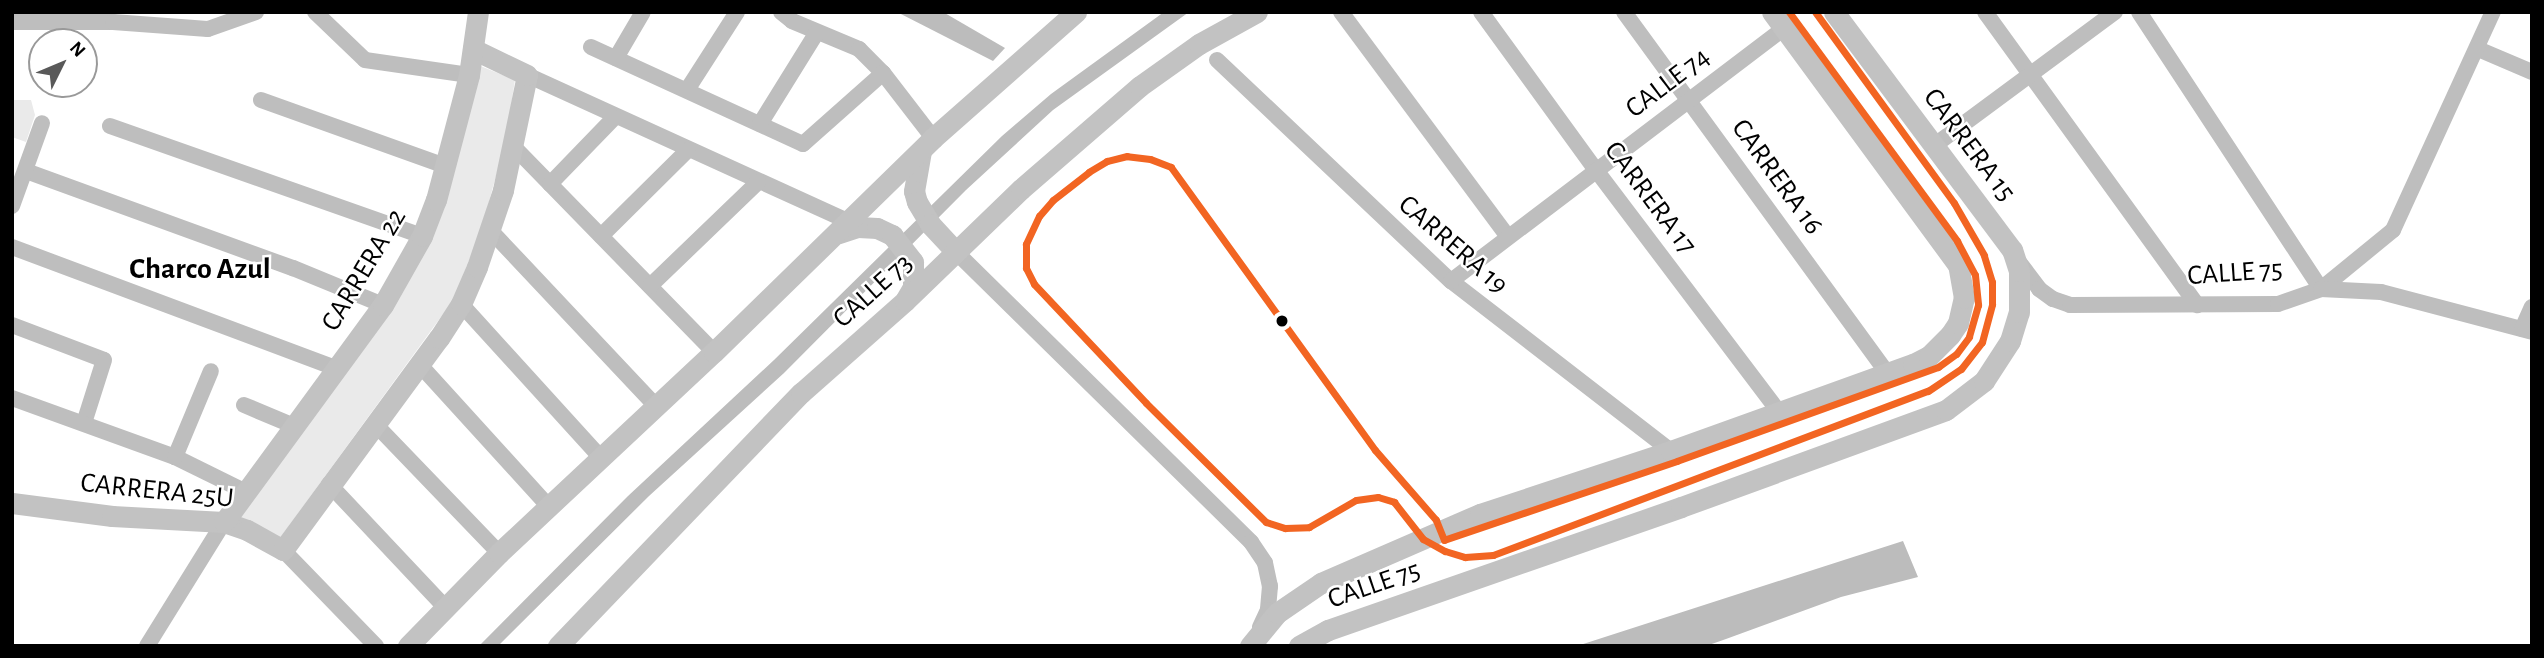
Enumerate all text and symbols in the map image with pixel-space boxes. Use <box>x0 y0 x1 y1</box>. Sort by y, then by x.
north arrow <box>28 28 98 98</box>
text: N <box>66 38 89 61</box>
street label: CALLE 74 <box>1619 40 1717 126</box>
street label: CARRERA 15 <box>1916 82 2022 208</box>
street label: CARRERA 16 <box>1724 113 1830 241</box>
street label: CARRERA 17 <box>1597 135 1703 261</box>
street label: CARRERA 19 <box>1391 188 1515 302</box>
street label: CARRERA 22 <box>314 203 414 337</box>
street label: CALLE 73 <box>826 247 920 335</box>
district label: Charco Azul <box>129 251 271 287</box>
street label: CALLE 75 <box>2186 253 2284 293</box>
unlabelled marker <box>1275 314 1289 328</box>
street label: CARRERA 25U <box>79 466 235 516</box>
street label: CALLE 75 <box>1323 554 1425 616</box>

